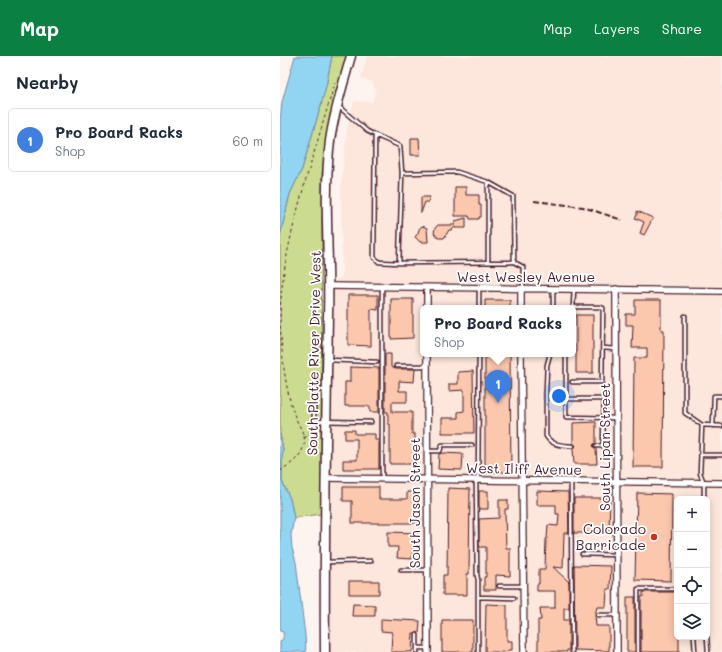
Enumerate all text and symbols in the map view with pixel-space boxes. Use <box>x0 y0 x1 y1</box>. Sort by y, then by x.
text: Map <box>20 16 59 41</box>
text: Map <box>543 19 572 38</box>
text: Layers <box>594 19 640 38</box>
text: Share <box>662 19 702 38</box>
text: Nearby <box>16 71 78 93</box>
text: Pro Board Racks <box>55 122 183 142</box>
text: 1 <box>27 132 33 149</box>
text: 60 m <box>233 132 263 149</box>
text: Shop <box>55 142 85 159</box>
street label: South Platte River Drive West <box>302 250 325 456</box>
street label: West Wesley Avenue <box>457 267 595 286</box>
popup <box>420 305 576 357</box>
text: Pro Board Racks <box>434 313 562 333</box>
text: Shop <box>434 333 464 350</box>
pin: 1 <box>485 370 511 403</box>
street label: South Lipan Street <box>595 383 614 511</box>
your location <box>549 386 569 406</box>
street label: South Jason Street <box>405 438 424 568</box>
street label: West Iliff Avenue <box>466 458 582 479</box>
map controls <box>674 496 710 640</box>
button: + <box>674 496 710 532</box>
place label: Colorado Barricade <box>576 519 646 554</box>
marker: Colorado Barricade <box>649 532 659 542</box>
button: − <box>674 532 710 568</box>
button: locate <box>674 568 710 604</box>
button: layers <box>674 604 710 640</box>

